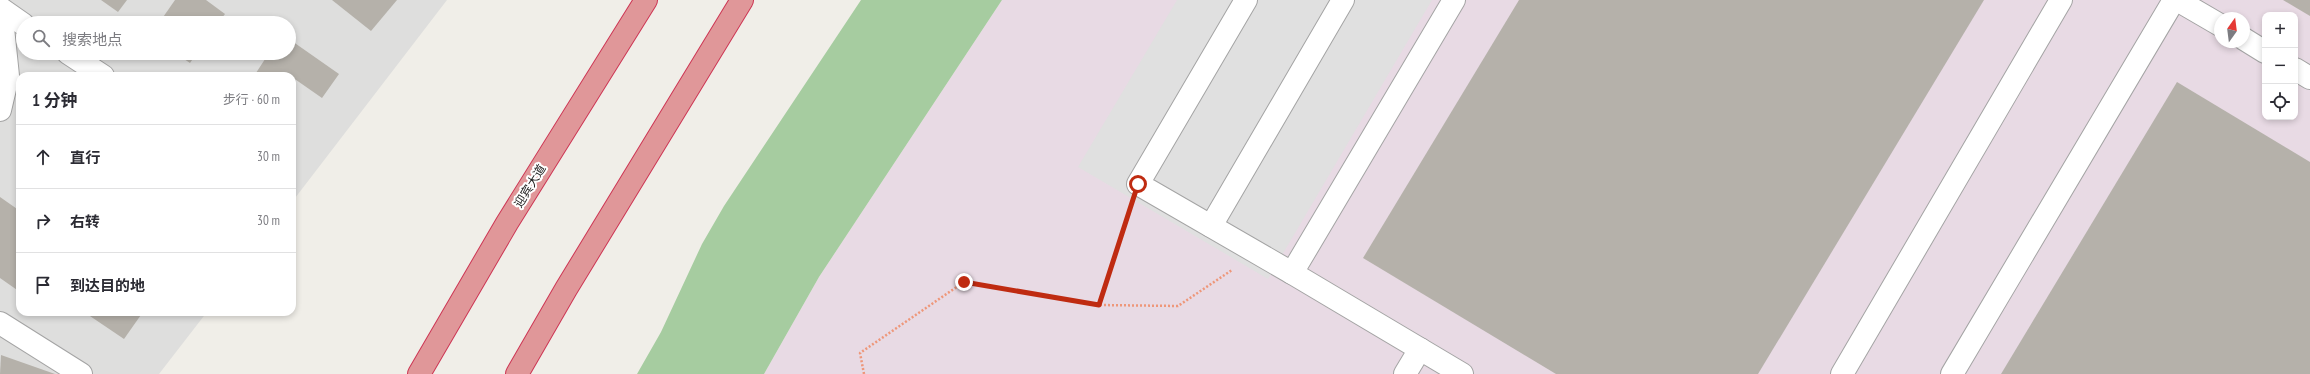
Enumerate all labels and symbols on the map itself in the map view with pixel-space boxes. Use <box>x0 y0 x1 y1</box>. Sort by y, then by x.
north arrow <box>2214 12 2250 48</box>
street label: 迎宾大道 <box>510 161 549 210</box>
route start <box>1129 175 1147 193</box>
route end <box>955 273 973 291</box>

